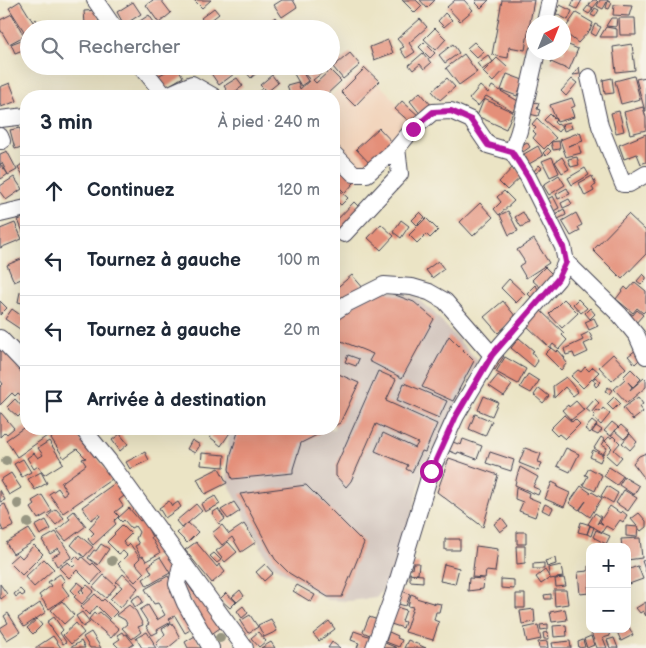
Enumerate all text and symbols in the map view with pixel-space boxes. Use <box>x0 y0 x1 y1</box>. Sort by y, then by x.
north arrow <box>526 15 571 60</box>
search box <box>20 20 340 75</box>
icon: search <box>38 34 66 62</box>
text: Rechercher <box>78 36 180 59</box>
text: 3 min <box>40 110 93 135</box>
text: À pied · 240 m <box>218 113 320 132</box>
route end <box>402 118 425 141</box>
icon: ahead <box>40 177 68 205</box>
text: Continuez <box>87 179 174 202</box>
text: 120 m <box>277 181 320 200</box>
icon: left <box>40 247 68 275</box>
text: Tournez à gauche <box>87 249 241 272</box>
text: 100 m <box>277 251 320 270</box>
icon: left <box>40 317 68 345</box>
text: Tournez à gauche <box>87 319 241 342</box>
text: 20 m <box>284 321 320 340</box>
icon: arrive <box>40 387 68 415</box>
text: Arrivée à destination <box>87 389 266 412</box>
route start <box>420 460 443 483</box>
map controls <box>586 543 631 633</box>
button: + <box>586 543 631 588</box>
button: − <box>586 588 631 633</box>

